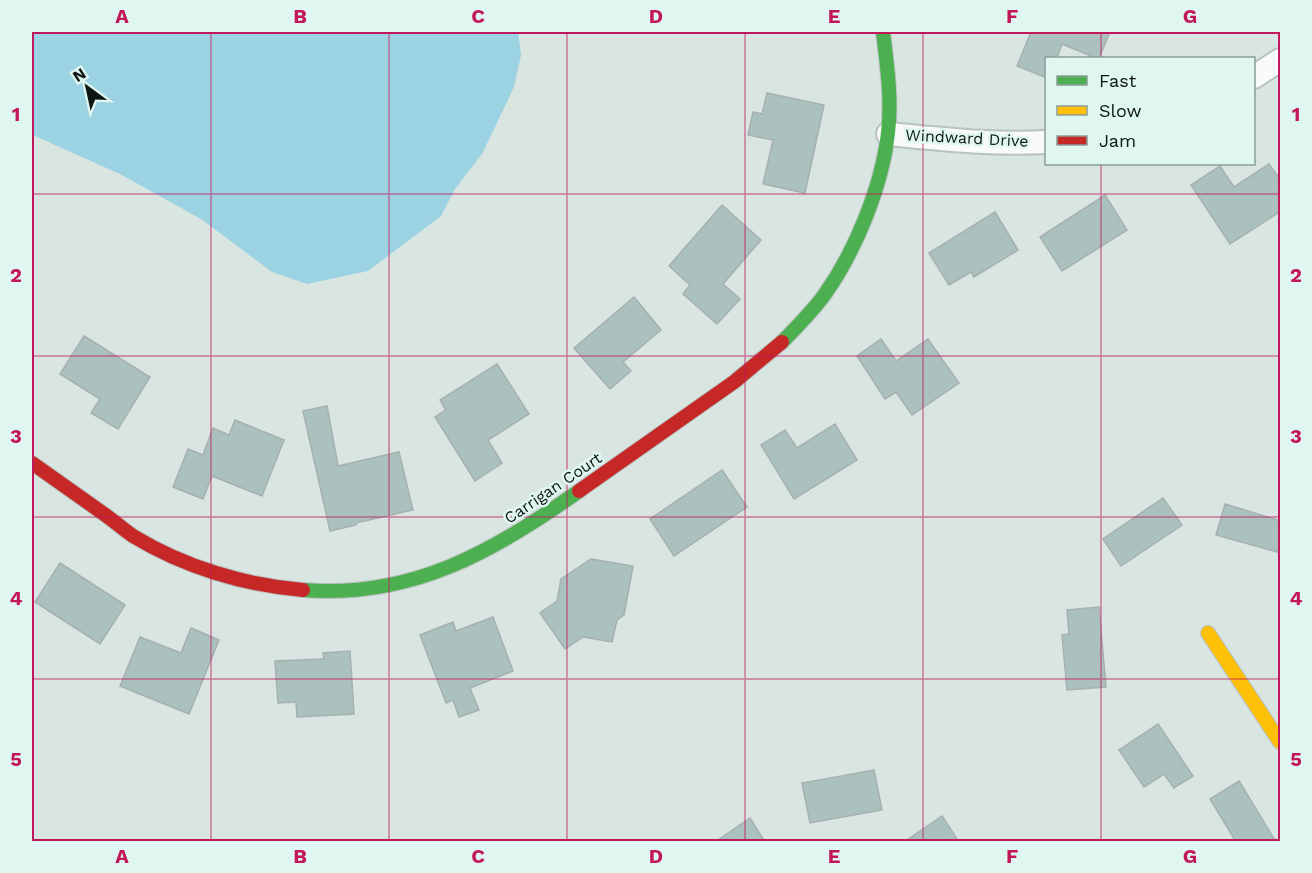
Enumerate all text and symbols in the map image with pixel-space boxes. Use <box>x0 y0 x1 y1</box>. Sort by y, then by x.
text: A <box>115 4 129 28</box>
text: B <box>293 4 307 28</box>
text: C <box>471 4 485 28</box>
text: D <box>649 4 663 28</box>
text: E <box>828 4 840 28</box>
text: F <box>1006 4 1018 28</box>
text: G <box>1183 4 1197 28</box>
north arrow <box>57 57 117 117</box>
legend <box>1045 57 1255 165</box>
text: N <box>69 64 89 86</box>
text: Fast <box>1099 70 1137 91</box>
text: Slow <box>1099 100 1142 121</box>
text: 1 <box>12 102 20 126</box>
text: 1 <box>1292 102 1300 126</box>
street label: Windward Drive <box>905 125 1029 151</box>
text: Jam <box>1099 130 1136 151</box>
text: 2 <box>10 263 22 287</box>
text: 2 <box>1290 263 1302 287</box>
text: 3 <box>10 424 22 448</box>
text: 3 <box>1290 424 1302 448</box>
street label: Carrigan Court <box>501 448 606 528</box>
text: 4 <box>10 586 23 610</box>
text: 4 <box>1290 586 1303 610</box>
text: 5 <box>10 747 22 771</box>
text: 5 <box>1290 747 1302 771</box>
text: A <box>115 844 129 868</box>
text: B <box>293 844 307 868</box>
text: C <box>471 844 485 868</box>
text: D <box>649 844 663 868</box>
text: E <box>828 844 840 868</box>
text: F <box>1006 844 1018 868</box>
text: G <box>1183 844 1197 868</box>

